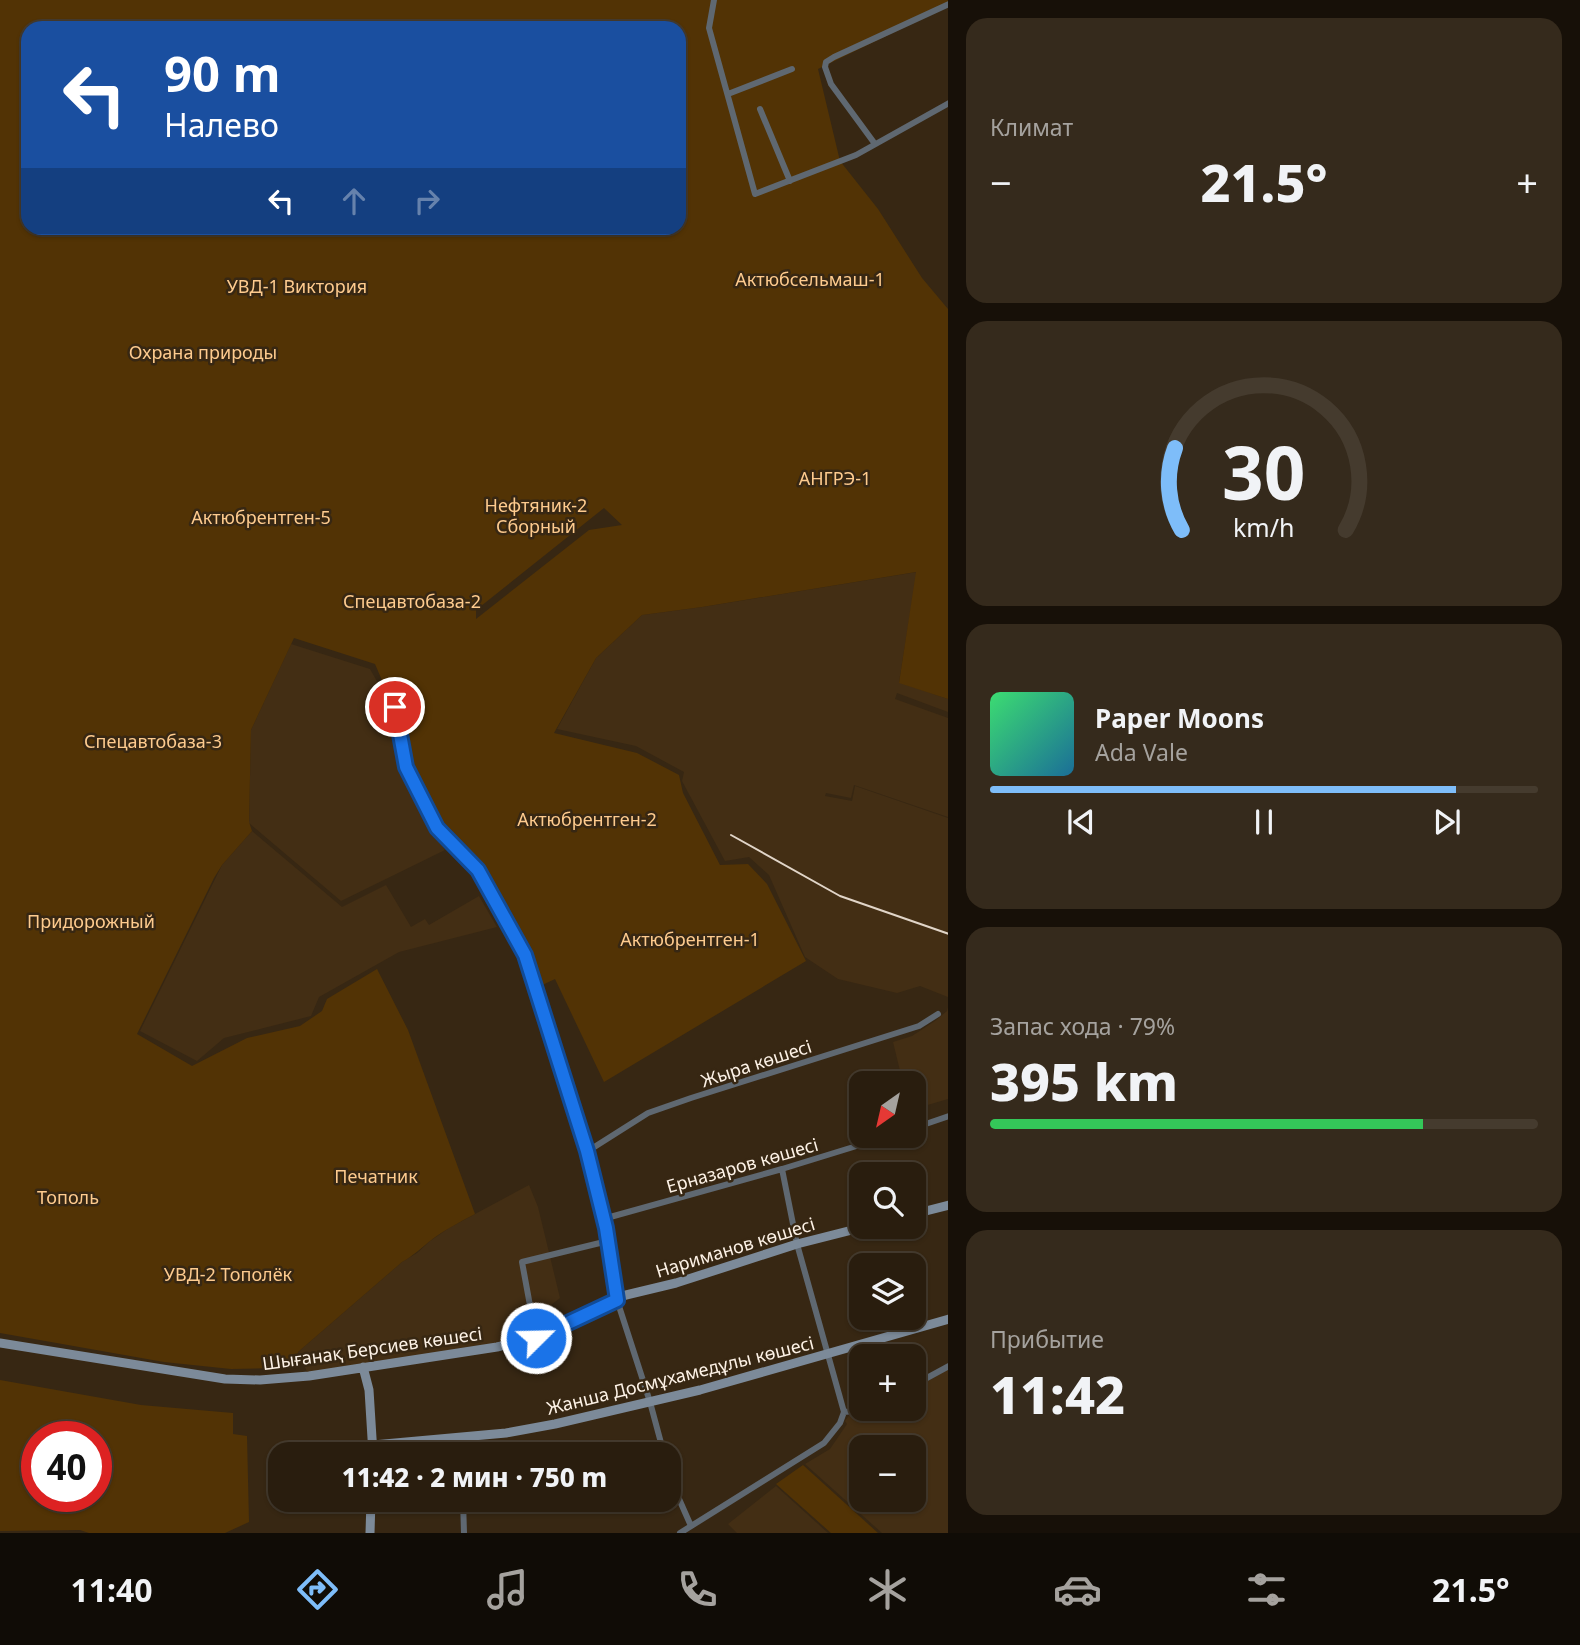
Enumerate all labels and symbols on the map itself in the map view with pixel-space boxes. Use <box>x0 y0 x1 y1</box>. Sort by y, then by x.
park label: Актюбсельмаш-1 <box>735 267 885 291</box>
park label: УВД-1 Виктория <box>227 274 367 298</box>
park label: Охрана природы <box>129 340 277 364</box>
park label: АНГРЭ-1 <box>799 466 871 490</box>
park label: Нефтяник-2 Сборный <box>485 493 587 538</box>
park label: Актюбрентген-5 <box>191 505 331 529</box>
park label: Спецавтобаза-2 <box>343 589 481 613</box>
pin <box>365 677 425 737</box>
park label: Спецавтобаза-3 <box>84 729 222 753</box>
park label: Актюбрентген-2 <box>517 807 657 831</box>
park label: Придорожный <box>27 909 155 933</box>
park label: Актюбрентген-1 <box>620 927 760 951</box>
street label: Жыра көшесі <box>698 1034 814 1092</box>
north arrow <box>849 1071 926 1148</box>
street label: Ерназаров көшесі <box>663 1132 821 1198</box>
park label: Печатник <box>334 1164 418 1188</box>
park label: Тополь <box>37 1185 99 1209</box>
street label: Нариманов көшесі <box>652 1211 818 1283</box>
park label: УВД-2 Тополёк <box>164 1262 293 1286</box>
position arrow <box>499 1301 573 1375</box>
street label: Шығанақ Берсиев көшесі <box>260 1321 484 1375</box>
street label: Жанша Досмұхамедұлы көшесі <box>544 1330 816 1420</box>
speed limit sign: 40 <box>21 1421 112 1512</box>

